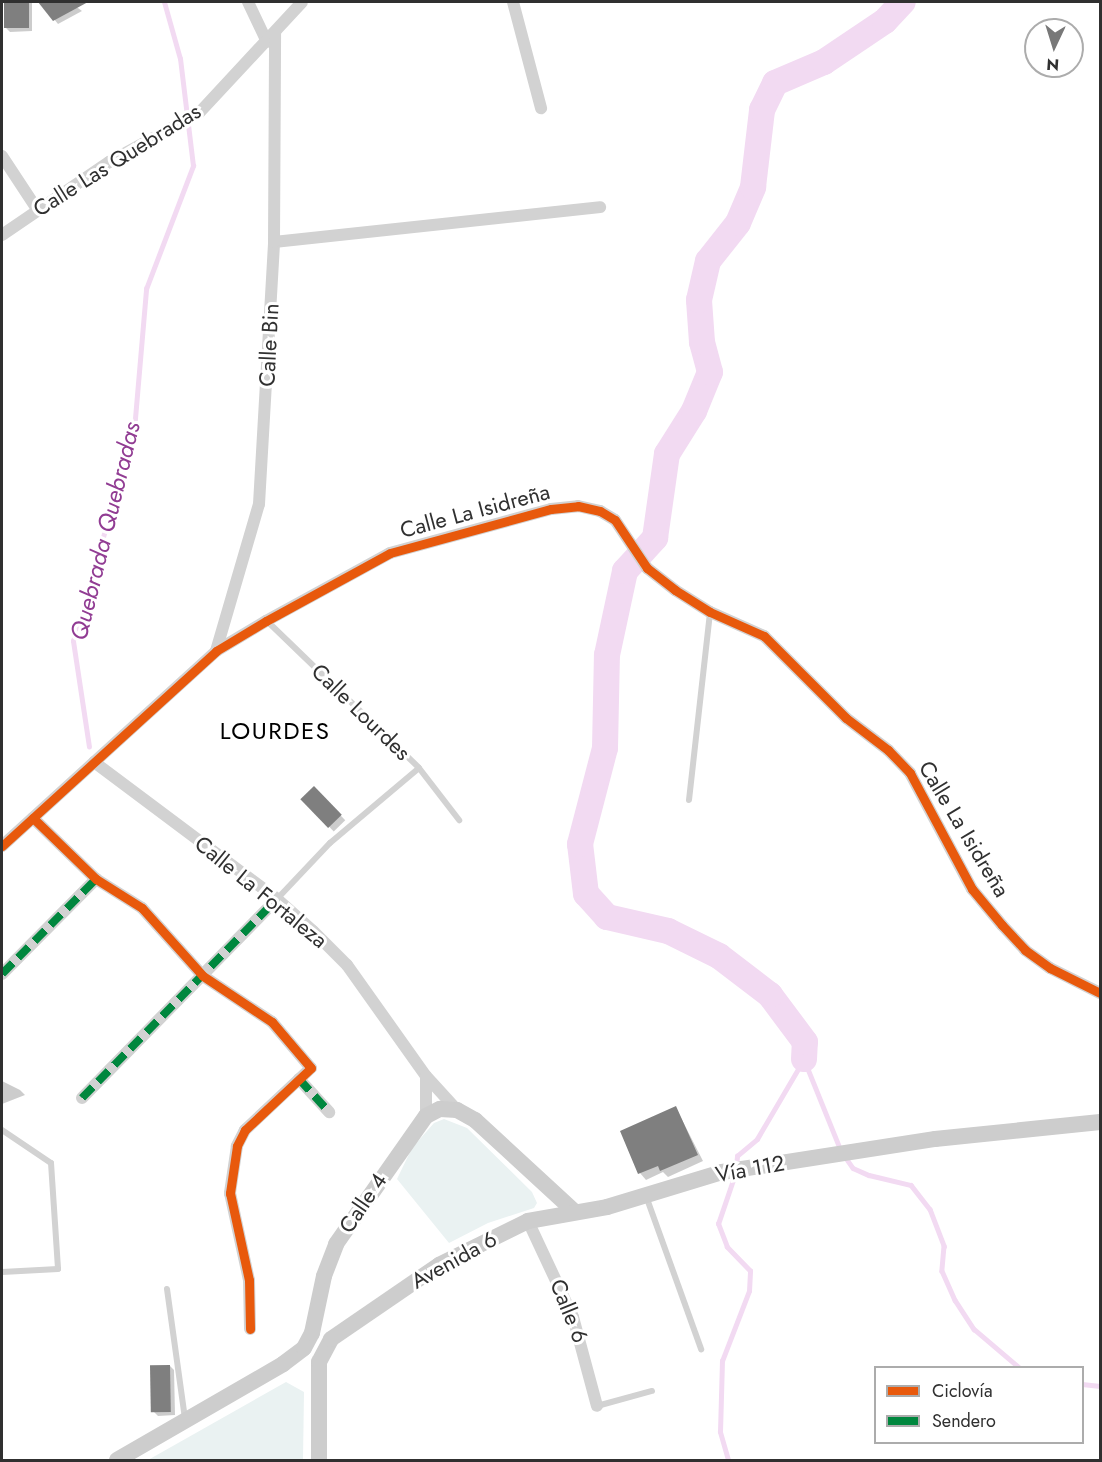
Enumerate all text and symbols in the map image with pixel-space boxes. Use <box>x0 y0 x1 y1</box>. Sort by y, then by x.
north arrow <box>1024 18 1084 78</box>
text: N <box>1046 53 1060 76</box>
street label: Calle Las Quebradas <box>28 98 206 222</box>
street label: Calle Bin <box>254 303 284 387</box>
water label: Quebrada Quebradas <box>64 419 146 643</box>
street label: Calle La Isidreña <box>397 478 553 544</box>
street label: Calle Lourdes <box>306 658 416 766</box>
district label: LOURDES <box>220 717 330 745</box>
street label: Calle La Isidreña <box>913 756 1015 902</box>
street label: Calle La Fortaleza <box>189 830 333 954</box>
street label: Vía 112 <box>713 1150 787 1188</box>
street label: Calle 4 <box>333 1168 393 1238</box>
street label: Avenida 6 <box>407 1226 501 1294</box>
street label: Calle 6 <box>544 1275 594 1347</box>
legend <box>874 1366 1084 1444</box>
text: Ciclovía <box>932 1378 993 1404</box>
text: Sendero <box>932 1408 996 1434</box>

